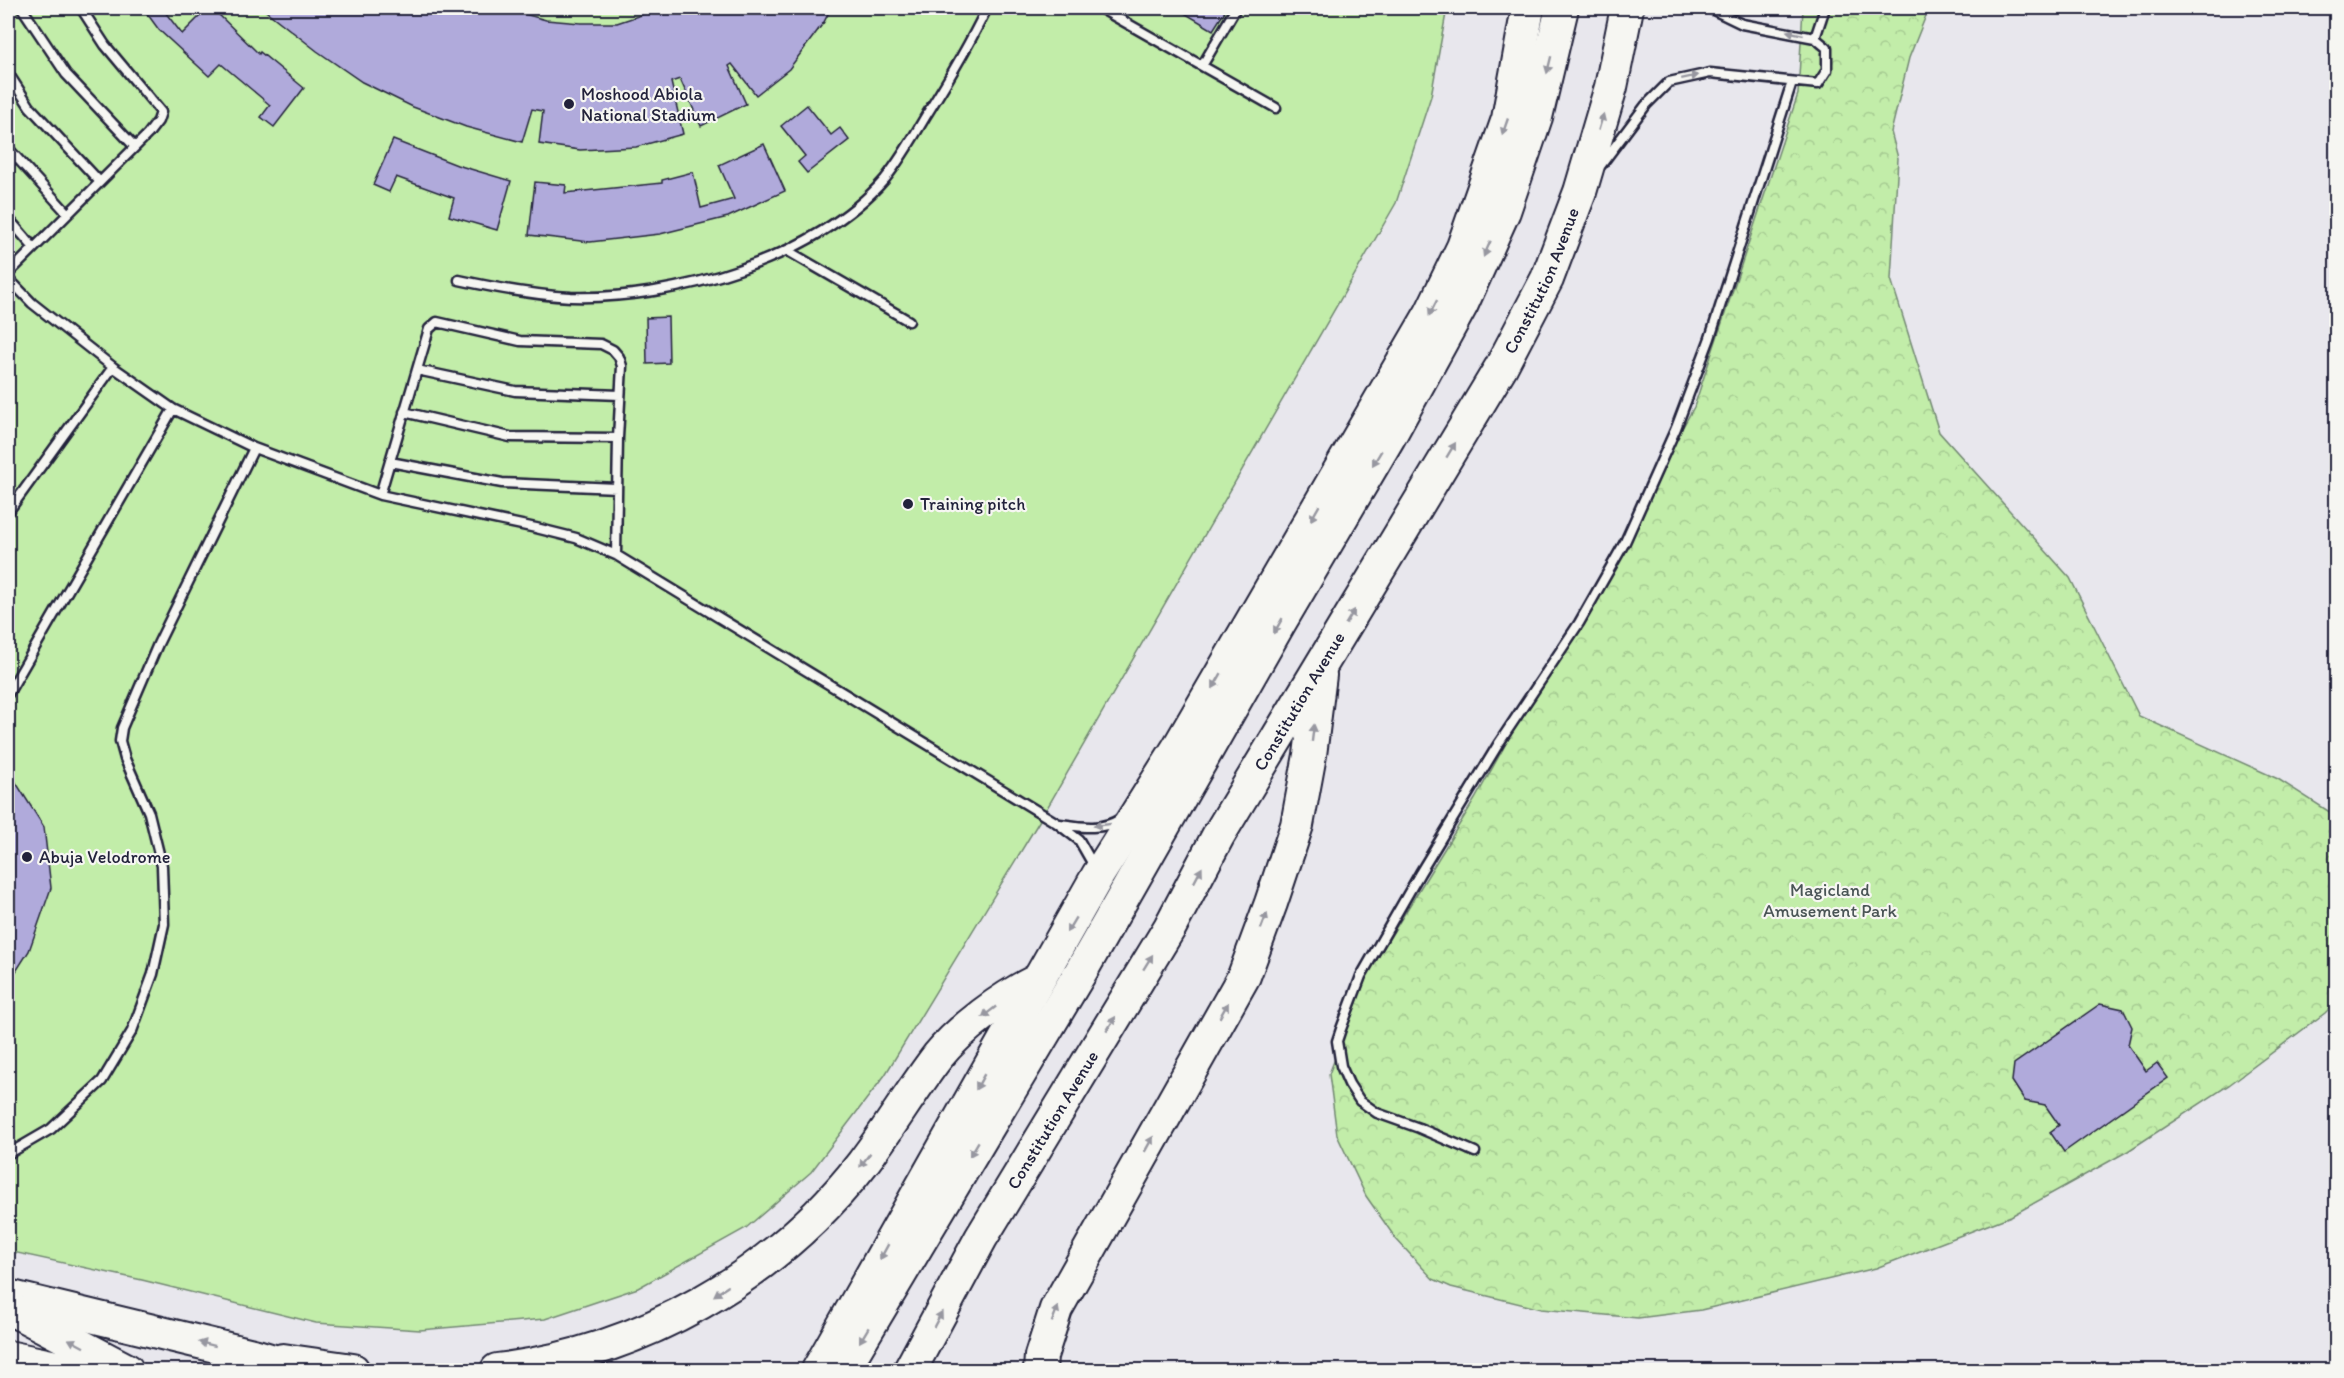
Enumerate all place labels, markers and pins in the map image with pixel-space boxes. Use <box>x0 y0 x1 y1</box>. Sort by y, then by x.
place label: Moshood Abiola National Stadium <box>581 83 716 126</box>
marker: Moshood Abiola National Stadium <box>562 97 576 111</box>
place label: Training pitch <box>920 493 1025 515</box>
marker: Training pitch <box>901 497 915 511</box>
place label: Abuja Velodrome <box>39 846 170 868</box>
marker: Abuja Velodrome <box>20 850 34 864</box>

